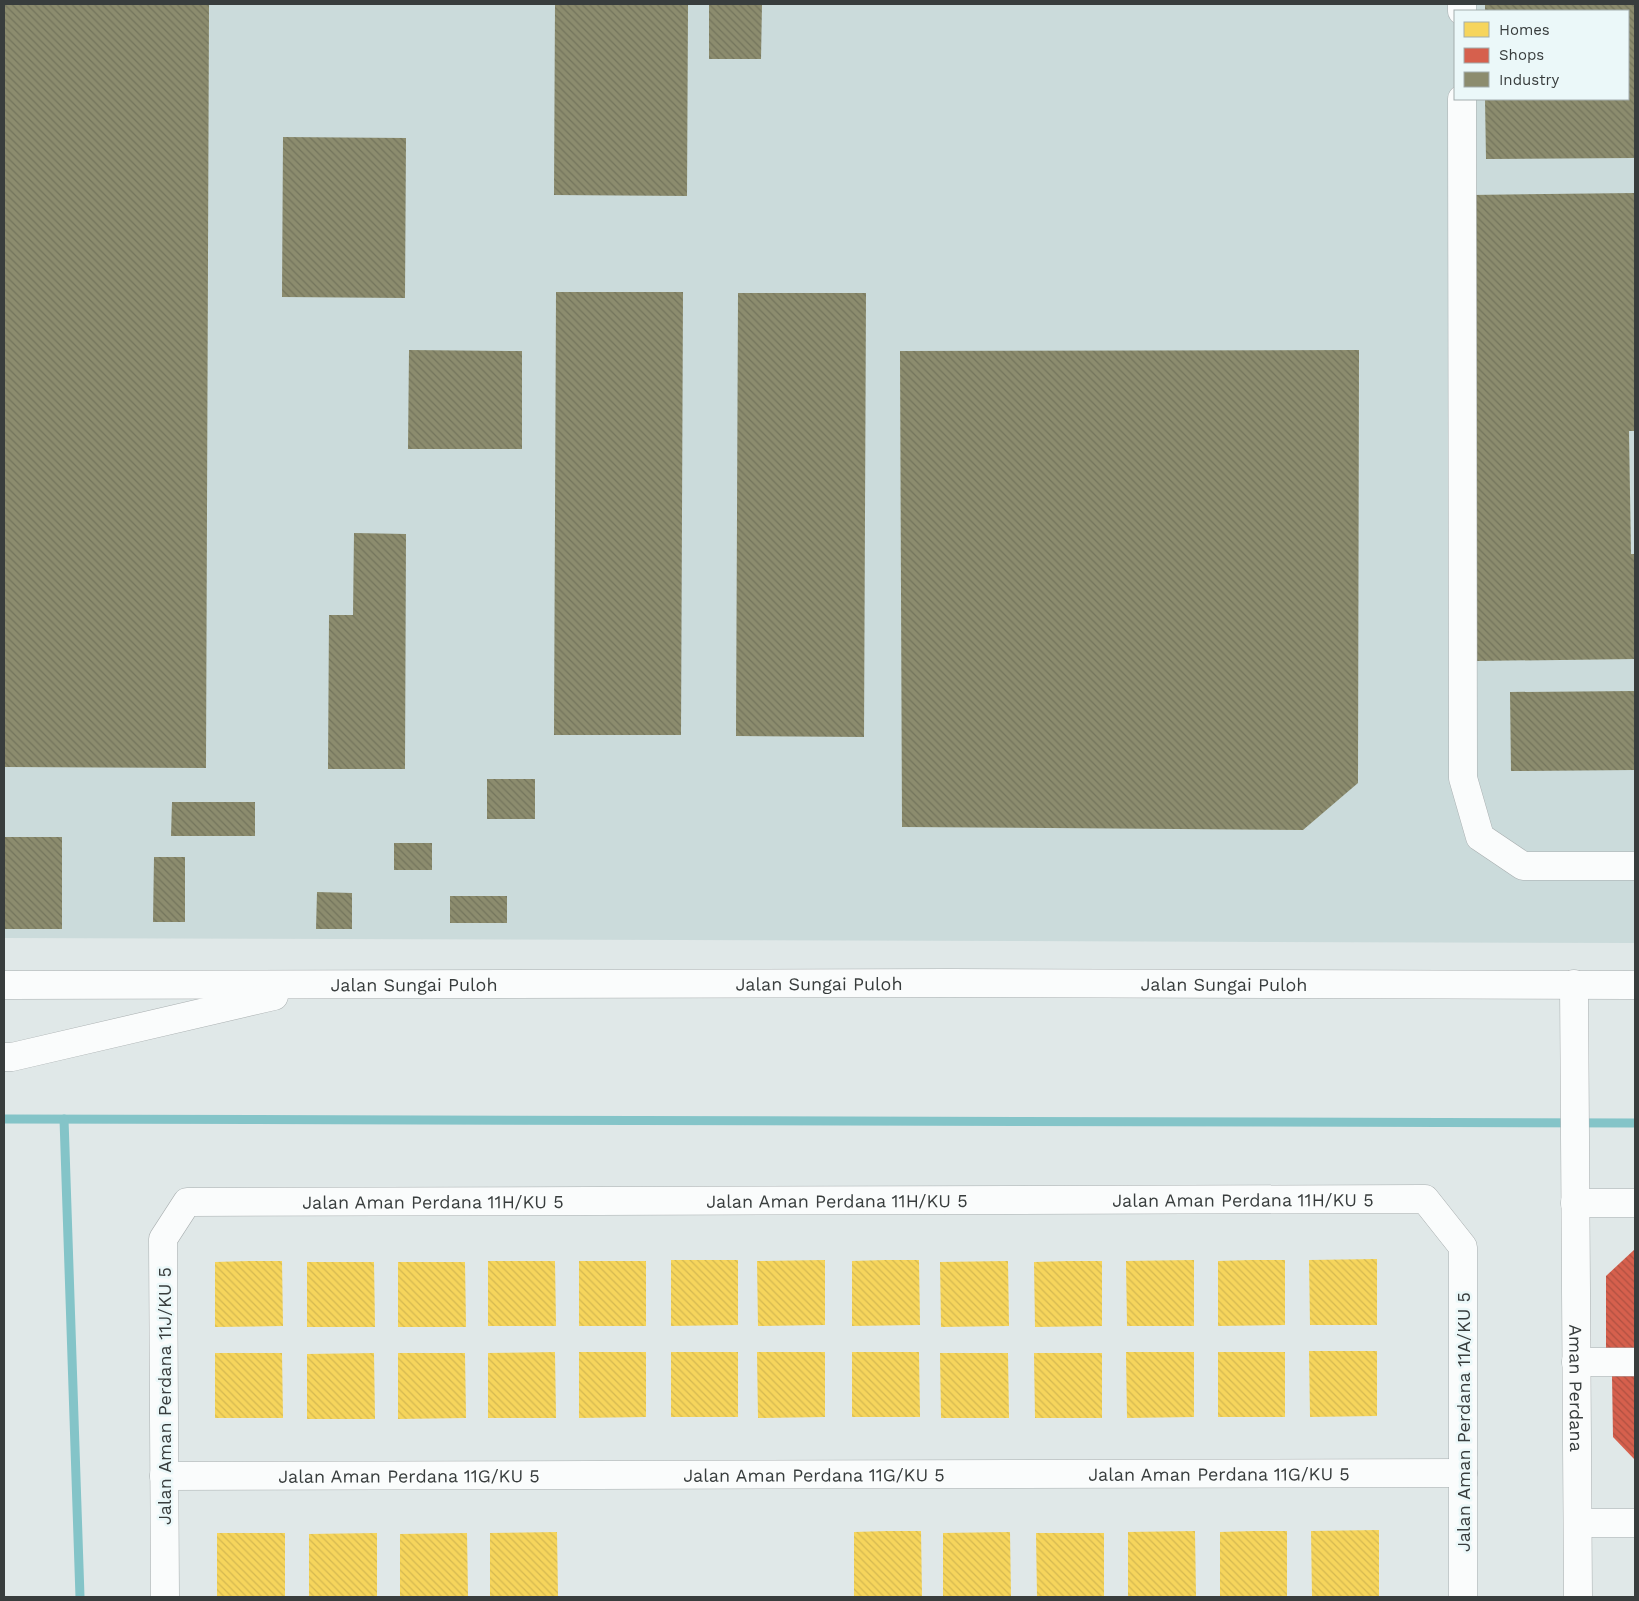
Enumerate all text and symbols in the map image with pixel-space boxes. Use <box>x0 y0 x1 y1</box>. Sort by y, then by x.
legend <box>1454 10 1629 100</box>
text: Homes <box>1499 21 1550 39</box>
text: Shops <box>1499 46 1544 64</box>
text: Industry <box>1499 71 1560 89</box>
street label: Jalan Sungai Puloh <box>330 973 498 995</box>
street label: Jalan Sungai Puloh <box>735 973 903 994</box>
street label: Jalan Sungai Puloh <box>1140 973 1308 995</box>
street label: Jalan Aman Perdana 11H/KU 5 <box>1112 1189 1374 1210</box>
street label: Jalan Aman Perdana 11H/KU 5 <box>706 1190 968 1211</box>
street label: Jalan Aman Perdana 11H/KU 5 <box>302 1191 564 1212</box>
street label: Jalan Aman Perdana 11J/KU 5 <box>154 1267 175 1525</box>
street label: Jalan Aman Perdana 11A/KU 5 <box>1453 1292 1474 1552</box>
street label: Aman Perdana <box>1566 1324 1588 1452</box>
street label: Jalan Aman Perdana 11G/KU 5 <box>1088 1463 1350 1484</box>
street label: Jalan Aman Perdana 11G/KU 5 <box>683 1464 945 1485</box>
street label: Jalan Aman Perdana 11G/KU 5 <box>278 1465 540 1486</box>

